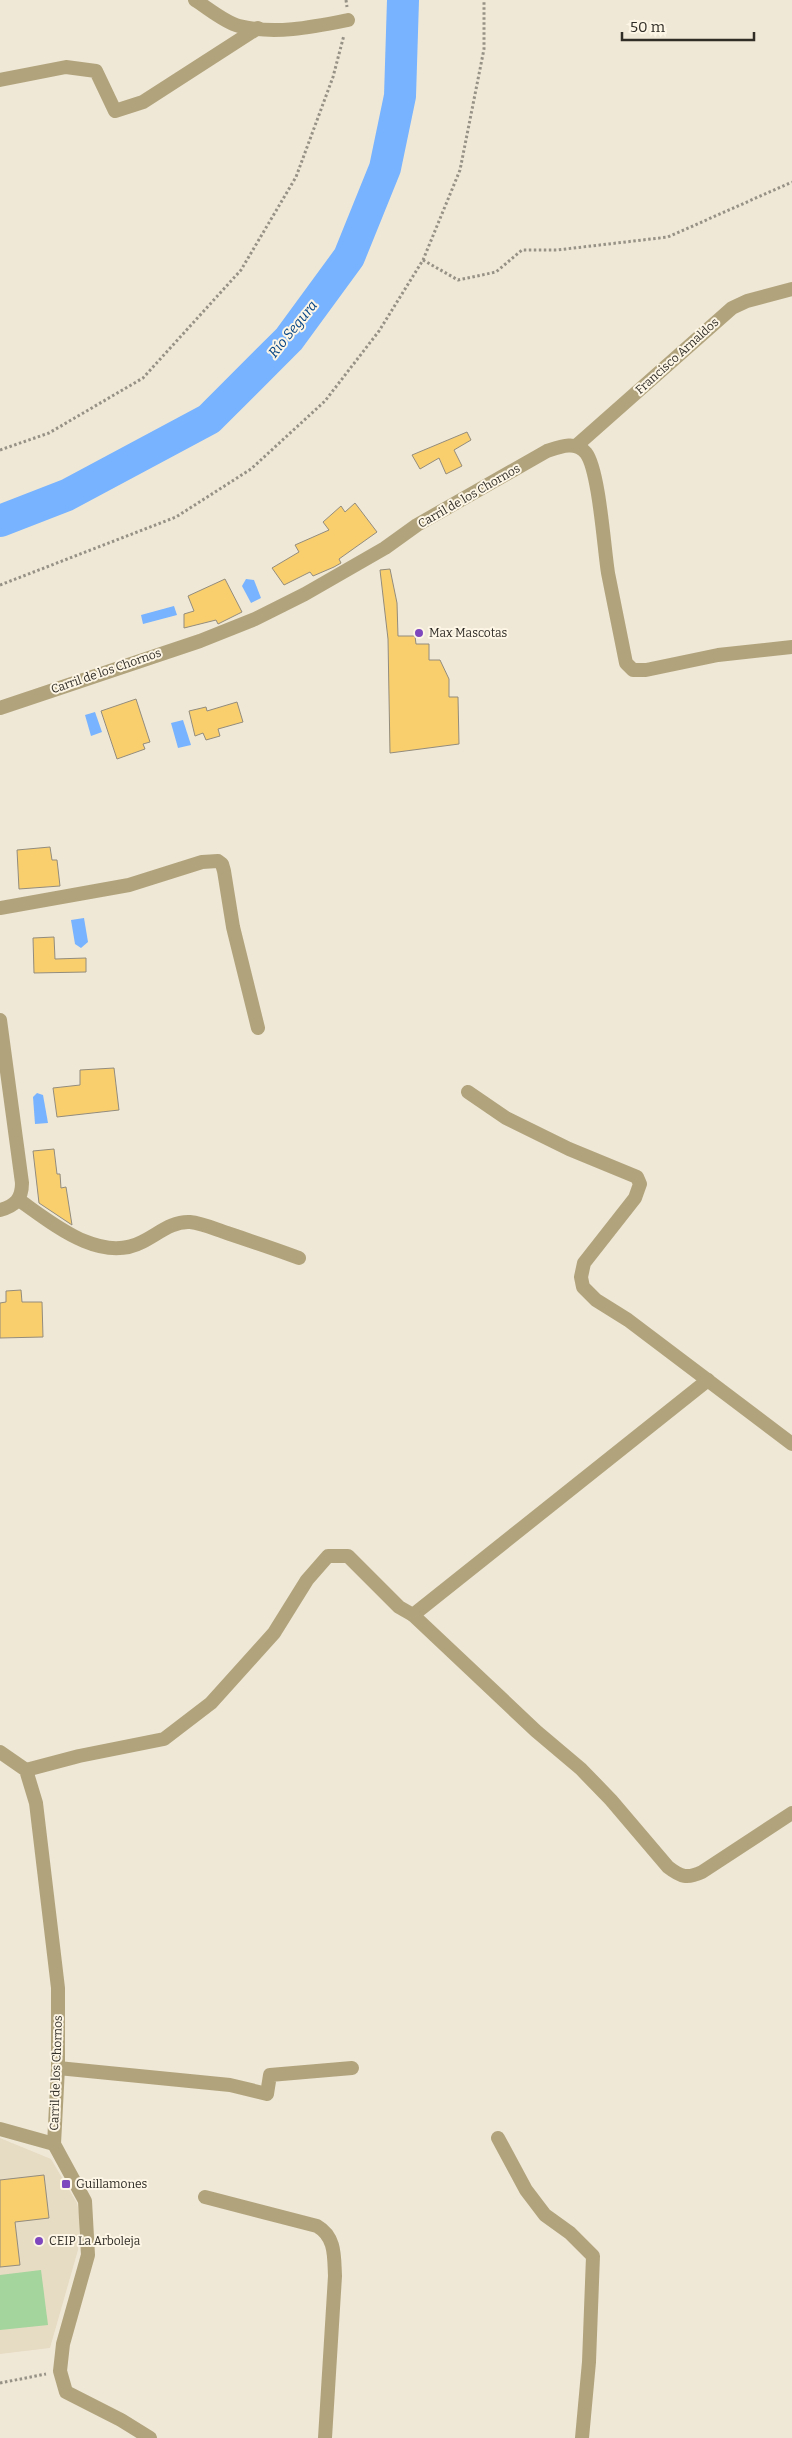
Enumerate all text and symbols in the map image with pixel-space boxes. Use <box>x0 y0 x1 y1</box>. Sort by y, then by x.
scale bar <box>622 10 754 42</box>
text: 50 m <box>630 18 666 36</box>
water label: Río Segura <box>265 297 321 361</box>
street label: Francisco Arnaldos <box>633 315 722 397</box>
street label: Carril de los Chornos <box>415 461 523 531</box>
place label: Max Mascotas <box>429 626 508 640</box>
marker: Max Mascotas <box>413 627 425 639</box>
street label: Carril de los Chornos <box>49 645 163 696</box>
street label: Carril de los Chornos <box>47 2015 65 2131</box>
place label: Guillamones <box>76 2177 148 2191</box>
marker: Guillamones <box>60 2178 72 2190</box>
place label: CEIP La Arboleja <box>49 2234 141 2248</box>
marker: CEIP La Arboleja <box>33 2235 45 2247</box>

